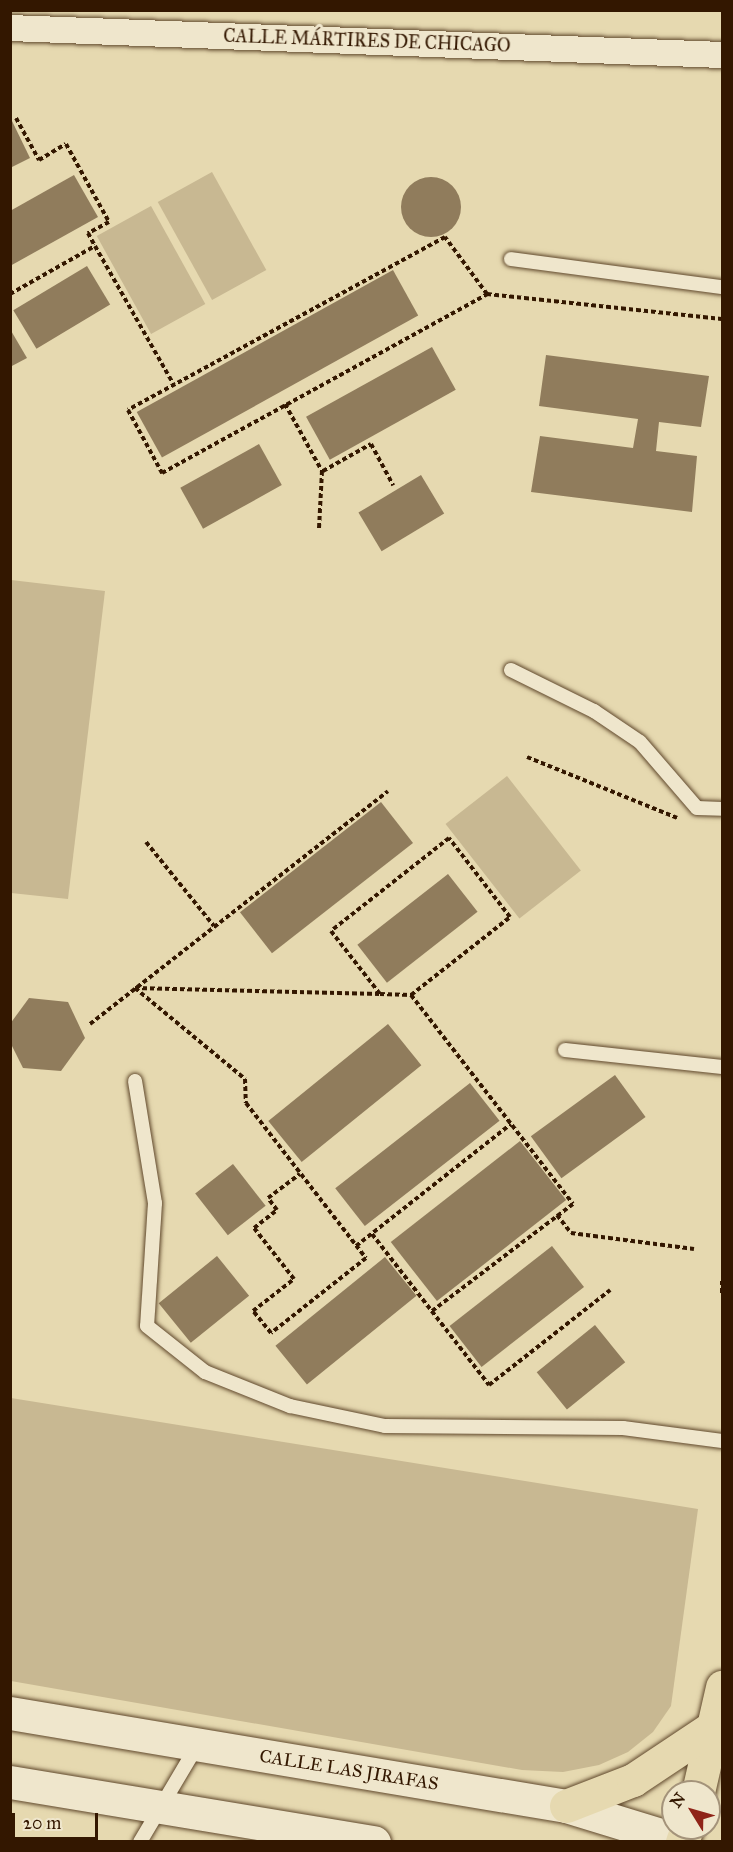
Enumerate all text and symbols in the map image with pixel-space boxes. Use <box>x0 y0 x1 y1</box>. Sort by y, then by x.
street label: CALLE MÁRTIRES DE CHICAGO <box>223 25 511 57</box>
street label: CALLE LAS JIRAFAS <box>258 1745 440 1795</box>
north arrow <box>661 1780 721 1840</box>
text: N <box>666 1789 689 1811</box>
scale bar <box>15 1801 100 1839</box>
text: 20 m <box>23 1812 61 1834</box>

